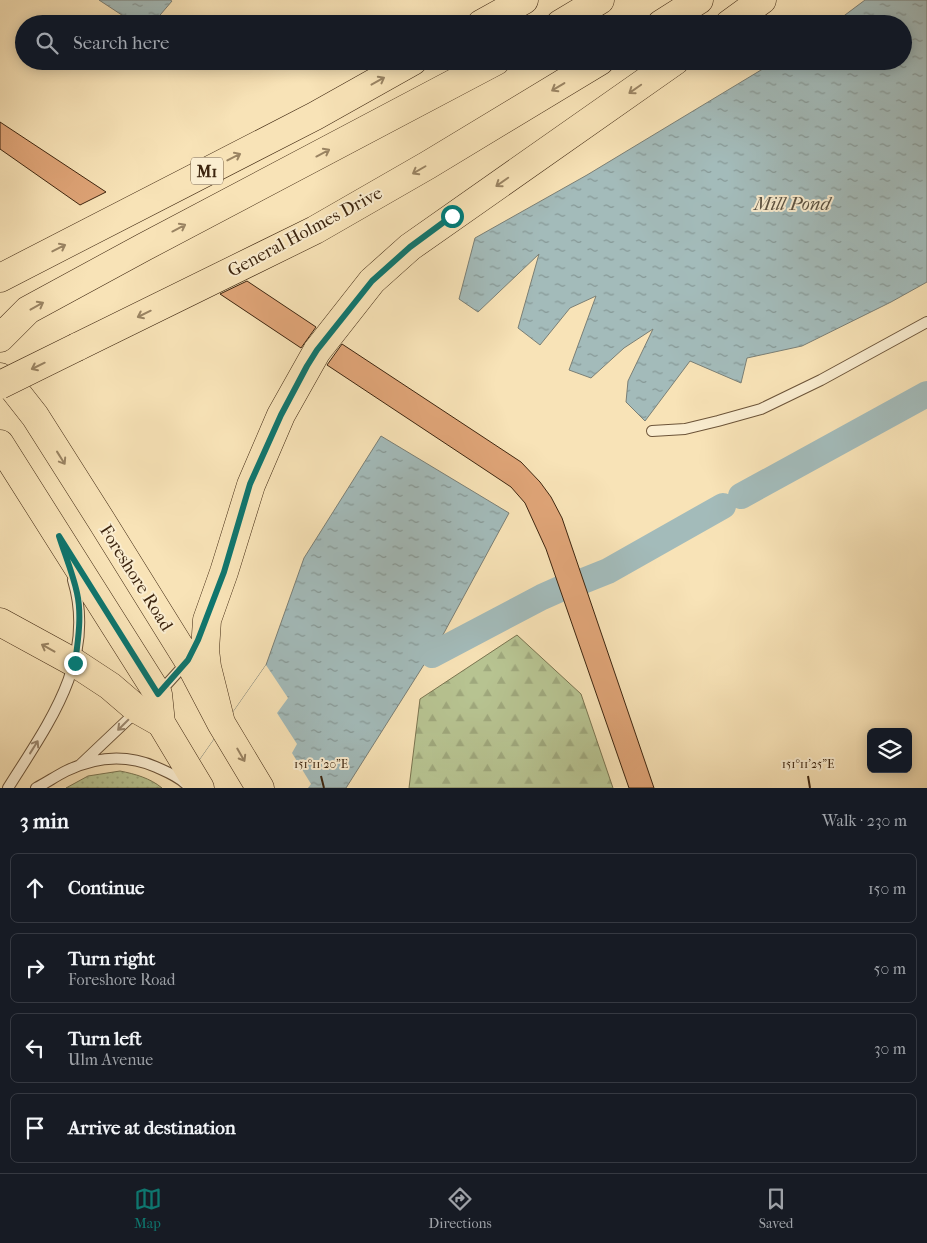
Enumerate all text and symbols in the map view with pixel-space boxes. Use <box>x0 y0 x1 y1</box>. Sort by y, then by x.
search box <box>15 15 912 70</box>
icon: search <box>33 29 61 57</box>
text: Search here <box>73 32 169 54</box>
one-way arrow <box>370 76 385 86</box>
one-way arrow <box>552 82 566 92</box>
one-way arrow <box>628 84 642 94</box>
one-way arrow <box>315 148 330 157</box>
one-way arrow <box>227 152 242 162</box>
road number: M1 <box>191 158 223 185</box>
one-way arrow <box>411 165 426 175</box>
one-way arrow <box>495 177 509 187</box>
street label: General Holmes Drive <box>224 182 386 282</box>
water label: Mill Pond <box>752 193 832 215</box>
route start <box>441 205 464 228</box>
one-way arrow <box>171 223 186 232</box>
one-way arrow <box>51 243 66 252</box>
one-way arrow <box>29 301 44 311</box>
one-way arrow <box>136 310 151 320</box>
one-way arrow <box>31 361 46 371</box>
one-way arrow <box>56 450 66 464</box>
street label: Foreshore Road <box>95 521 177 635</box>
one-way arrow <box>41 643 55 653</box>
route end <box>64 652 87 675</box>
one-way arrow <box>117 719 129 731</box>
map controls <box>867 728 912 773</box>
button: layers <box>867 728 912 773</box>
one-way arrow <box>30 740 40 754</box>
one-way arrow <box>236 748 246 762</box>
text: 151°11'20"E <box>294 757 348 771</box>
text: 151°11'25"E <box>782 757 834 771</box>
text: 3 min <box>20 809 69 833</box>
text: Walk · 230 m <box>822 811 907 830</box>
icon: ahead <box>21 874 49 902</box>
text: Continue <box>68 877 144 899</box>
text: 150 m <box>868 879 906 898</box>
text: Turn right <box>68 948 155 970</box>
icon: right <box>21 954 49 982</box>
text: 50 m <box>874 959 906 978</box>
text: Foreshore Road <box>68 970 176 989</box>
text: Turn left <box>68 1028 142 1050</box>
icon: left <box>21 1034 49 1062</box>
text: 30 m <box>874 1039 906 1058</box>
text: Ulm Avenue <box>68 1050 153 1069</box>
icon: arrive <box>21 1114 49 1142</box>
text: Arrive at destination <box>68 1117 236 1139</box>
tab: Map <box>134 1185 162 1232</box>
tab: Directions <box>429 1185 492 1232</box>
tab: Saved <box>759 1185 793 1232</box>

